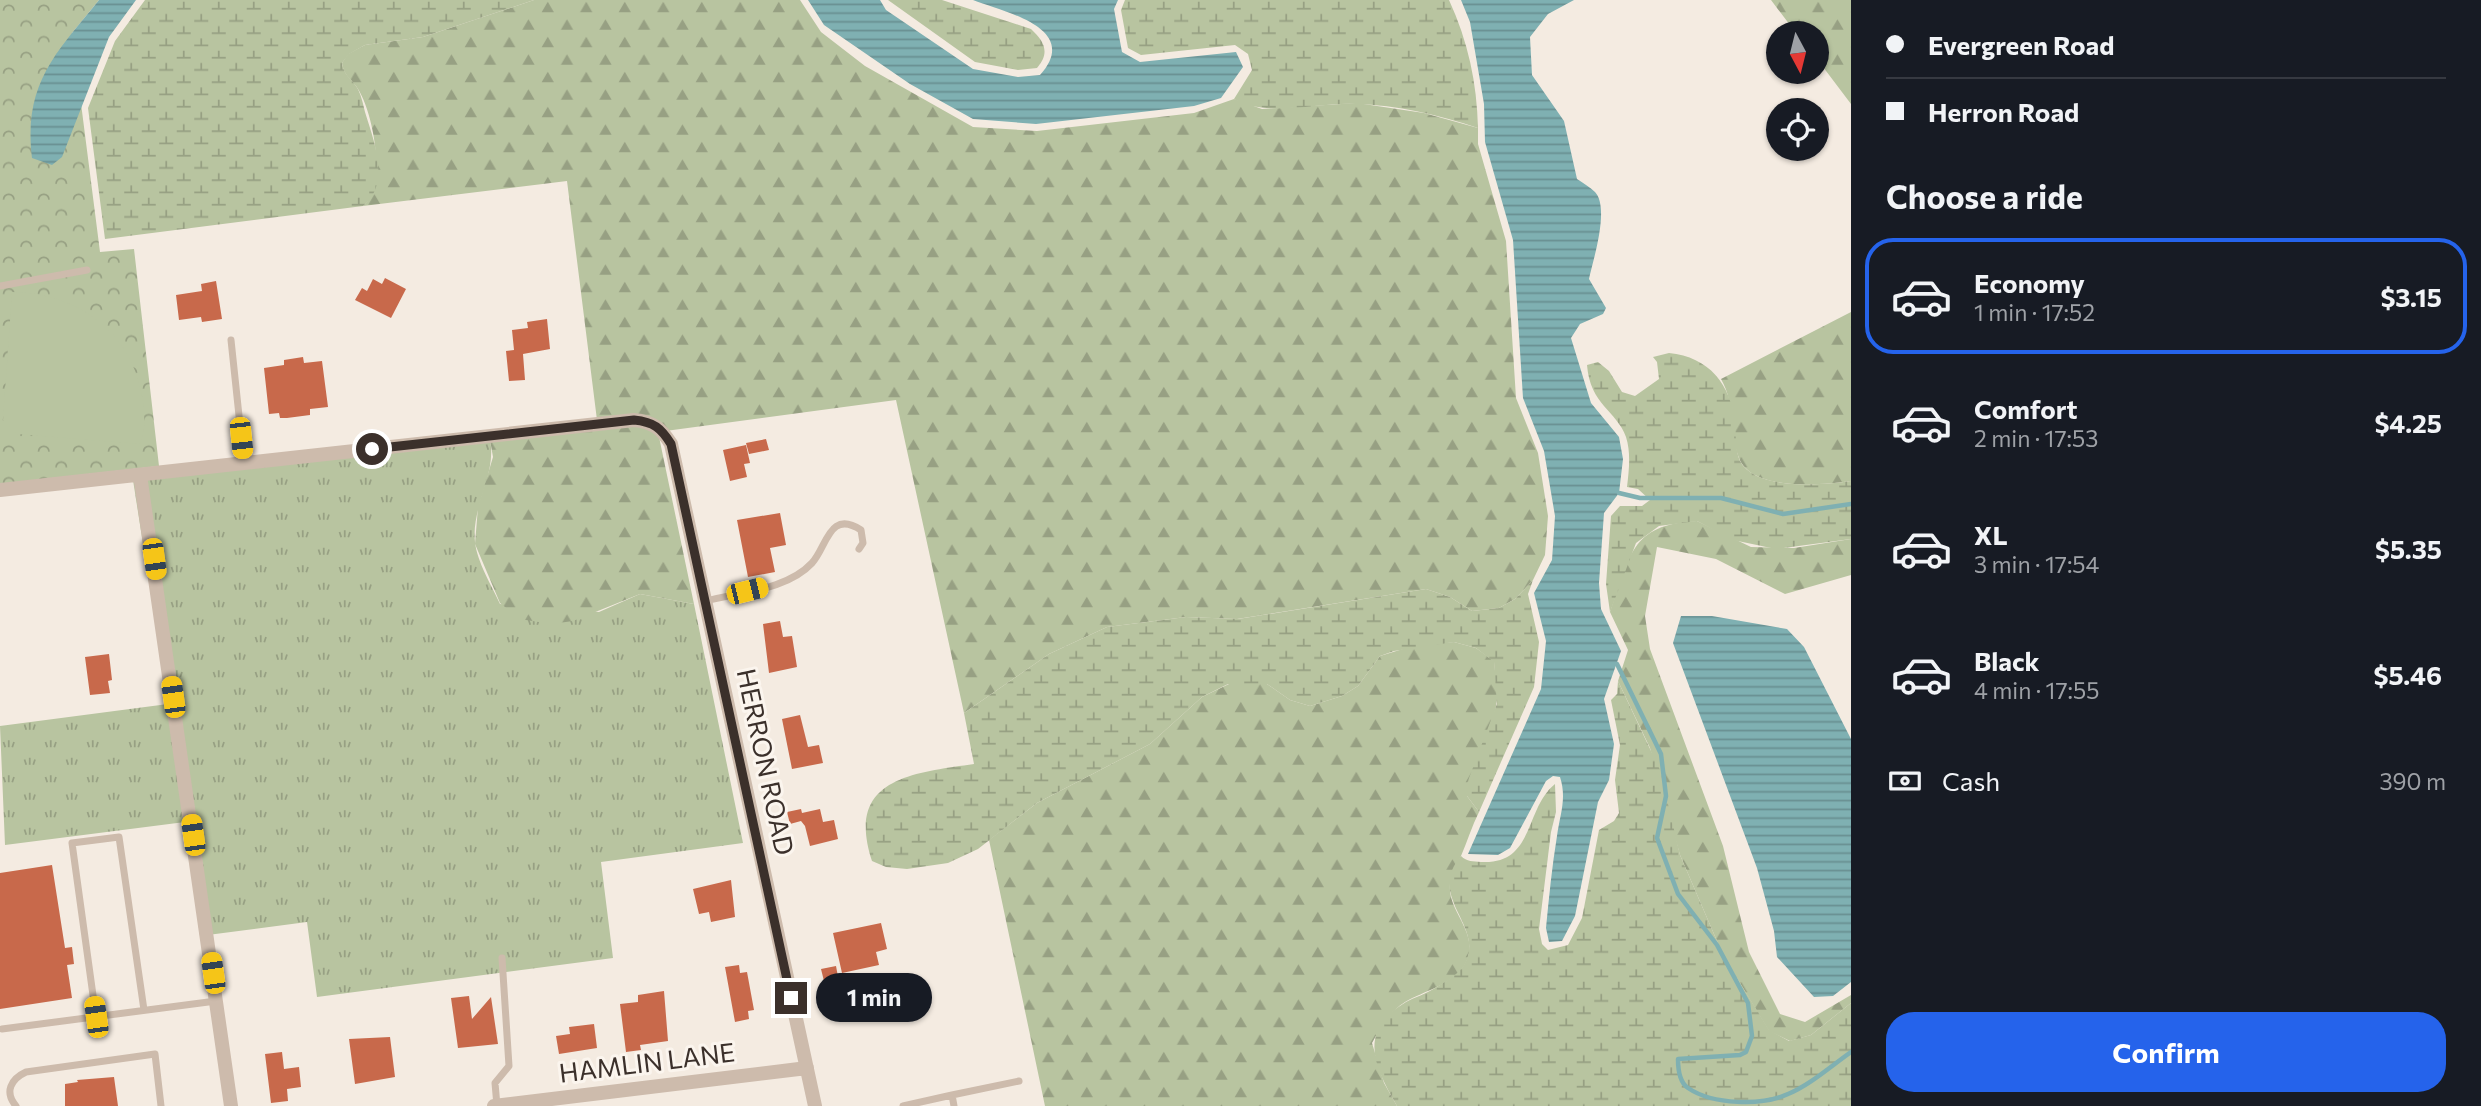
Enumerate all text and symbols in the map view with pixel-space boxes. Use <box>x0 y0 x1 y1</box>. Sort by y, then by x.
north arrow <box>1766 21 1829 84</box>
map controls <box>1766 21 1829 161</box>
text: Evergreen Road <box>1928 29 2114 60</box>
text: Herron Road <box>1928 96 2079 127</box>
button: locate <box>1766 98 1829 161</box>
text: Choose a ride <box>1886 176 2083 216</box>
icon: car <box>1890 265 1953 328</box>
text: Economy <box>1974 267 2085 298</box>
text: $3.15 <box>2380 281 2442 312</box>
text: 1 min · 17:52 <box>1974 298 2095 326</box>
icon: car <box>1890 391 1953 454</box>
text: Comfort <box>1974 393 2077 424</box>
text: $4.25 <box>2374 407 2442 438</box>
car <box>229 416 254 460</box>
text: 2 min · 17:53 <box>1974 424 2098 452</box>
route start <box>356 433 388 465</box>
icon: car <box>1890 517 1953 580</box>
text: XL <box>1974 519 2008 550</box>
text: $5.35 <box>2375 533 2442 564</box>
car <box>141 537 168 581</box>
text: 3 min · 17:54 <box>1974 550 2099 578</box>
car <box>725 576 770 606</box>
icon: car <box>1890 643 1953 706</box>
text: Black <box>1974 645 2040 676</box>
text: $5.46 <box>2374 659 2442 690</box>
street label: HERRON ROAD <box>732 666 801 858</box>
car <box>160 675 187 719</box>
text: 4 min · 17:55 <box>1974 676 2099 704</box>
icon: cash <box>1886 762 1924 800</box>
text: Cash <box>1942 765 2000 796</box>
text: 390 m <box>2379 767 2446 795</box>
car <box>180 813 207 857</box>
car <box>200 951 227 995</box>
callout: 1 min <box>816 974 931 1023</box>
route end <box>775 982 807 1014</box>
text: 1 min <box>847 983 901 1011</box>
car <box>83 995 110 1039</box>
button: Confirm <box>1886 1012 2446 1092</box>
street label: HAMLIN LANE <box>557 1035 737 1088</box>

